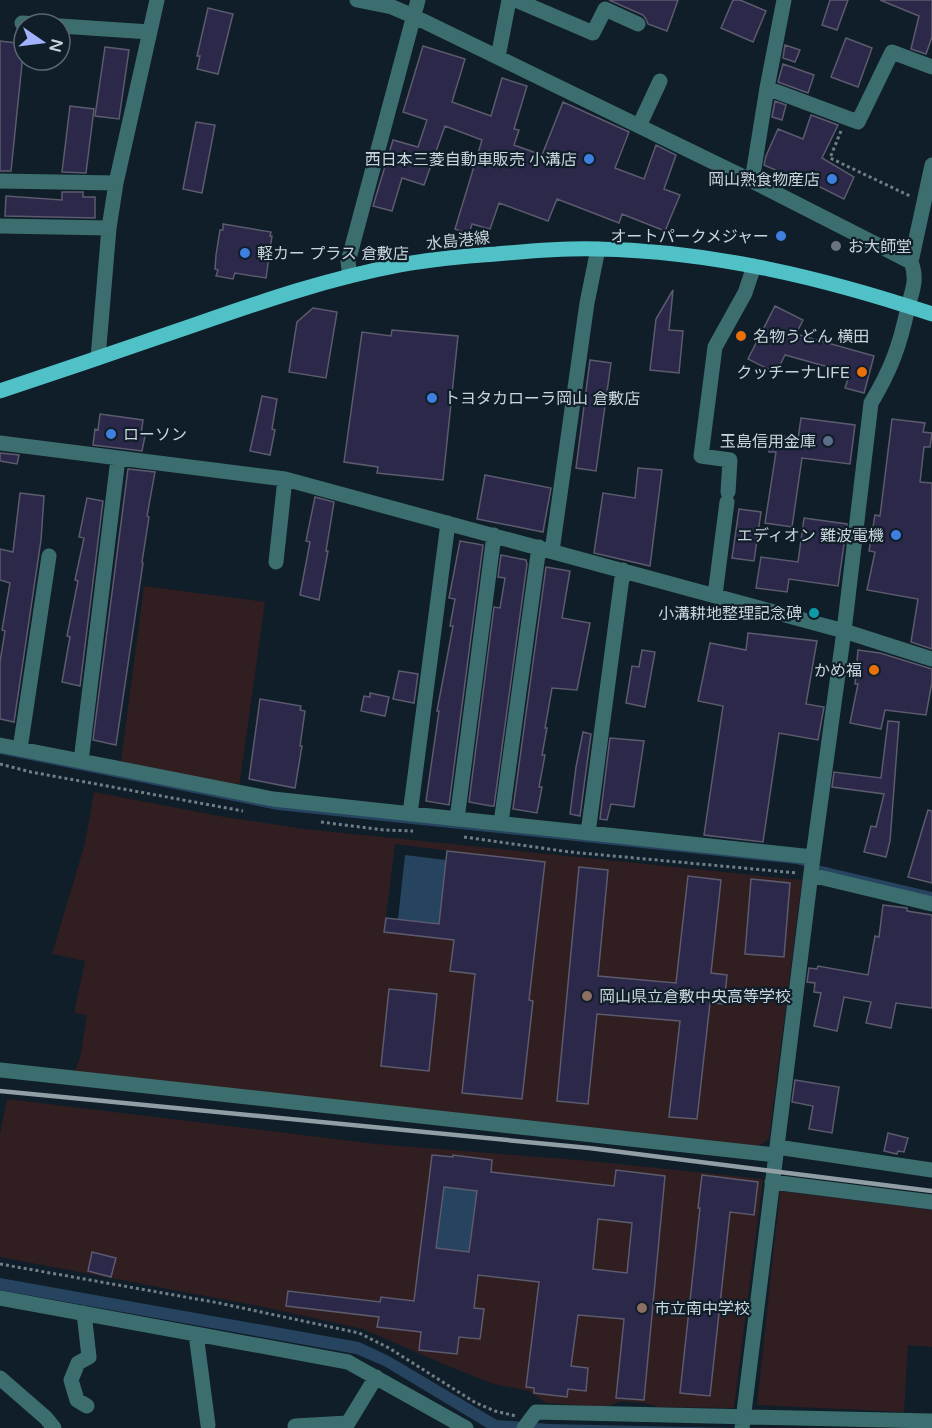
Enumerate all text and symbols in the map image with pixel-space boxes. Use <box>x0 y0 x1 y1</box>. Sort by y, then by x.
north arrow <box>12 12 72 72</box>
text: N <box>44 37 67 54</box>
place label: 西日本三菱自動車販売 小溝店 <box>365 150 577 170</box>
marker: 西日本三菱自動車販売 小溝店 <box>582 152 596 166</box>
place label: 岡山熟食物産店 <box>708 170 820 190</box>
marker: 岡山熟食物産店 <box>825 172 839 186</box>
place label: オートパークメジャー <box>610 227 769 247</box>
street label: 水島港線 <box>425 228 491 254</box>
marker: オートパークメジャー <box>774 229 788 243</box>
place label: お大師堂 <box>848 237 912 257</box>
marker: お大師堂 <box>829 239 843 253</box>
place label: 軽カー プラス 倉敷店 <box>257 244 409 264</box>
marker: 軽カー プラス 倉敷店 <box>238 246 252 260</box>
place label: 名物うどん 横田 <box>753 327 869 347</box>
marker: 名物うどん 横田 <box>734 329 748 343</box>
place label: クッチーナLIFE <box>736 363 850 383</box>
marker: クッチーナLIFE <box>855 365 869 379</box>
place label: トヨタカローラ岡山 倉敷店 <box>444 389 640 409</box>
marker: トヨタカローラ岡山 倉敷店 <box>425 391 439 405</box>
place label: ローソン <box>123 425 187 445</box>
marker: ローソン <box>104 427 118 441</box>
place label: 玉島信用金庫 <box>720 432 816 452</box>
marker: 玉島信用金庫 <box>821 434 835 448</box>
place label: エディオン 難波電機 <box>737 526 884 546</box>
marker: エディオン 難波電機 <box>889 528 903 542</box>
place label: 小溝耕地整理記念碑 <box>658 604 802 624</box>
marker: 小溝耕地整理記念碑 <box>807 606 821 620</box>
place label: かめ福 <box>814 661 862 681</box>
marker: かめ福 <box>867 663 881 677</box>
place label: 岡山県立倉敷中央高等学校 <box>599 987 791 1007</box>
marker: 岡山県立倉敷中央高等学校 <box>580 989 594 1003</box>
place label: 市立南中学校 <box>654 1299 750 1319</box>
marker: 市立南中学校 <box>635 1301 649 1315</box>

